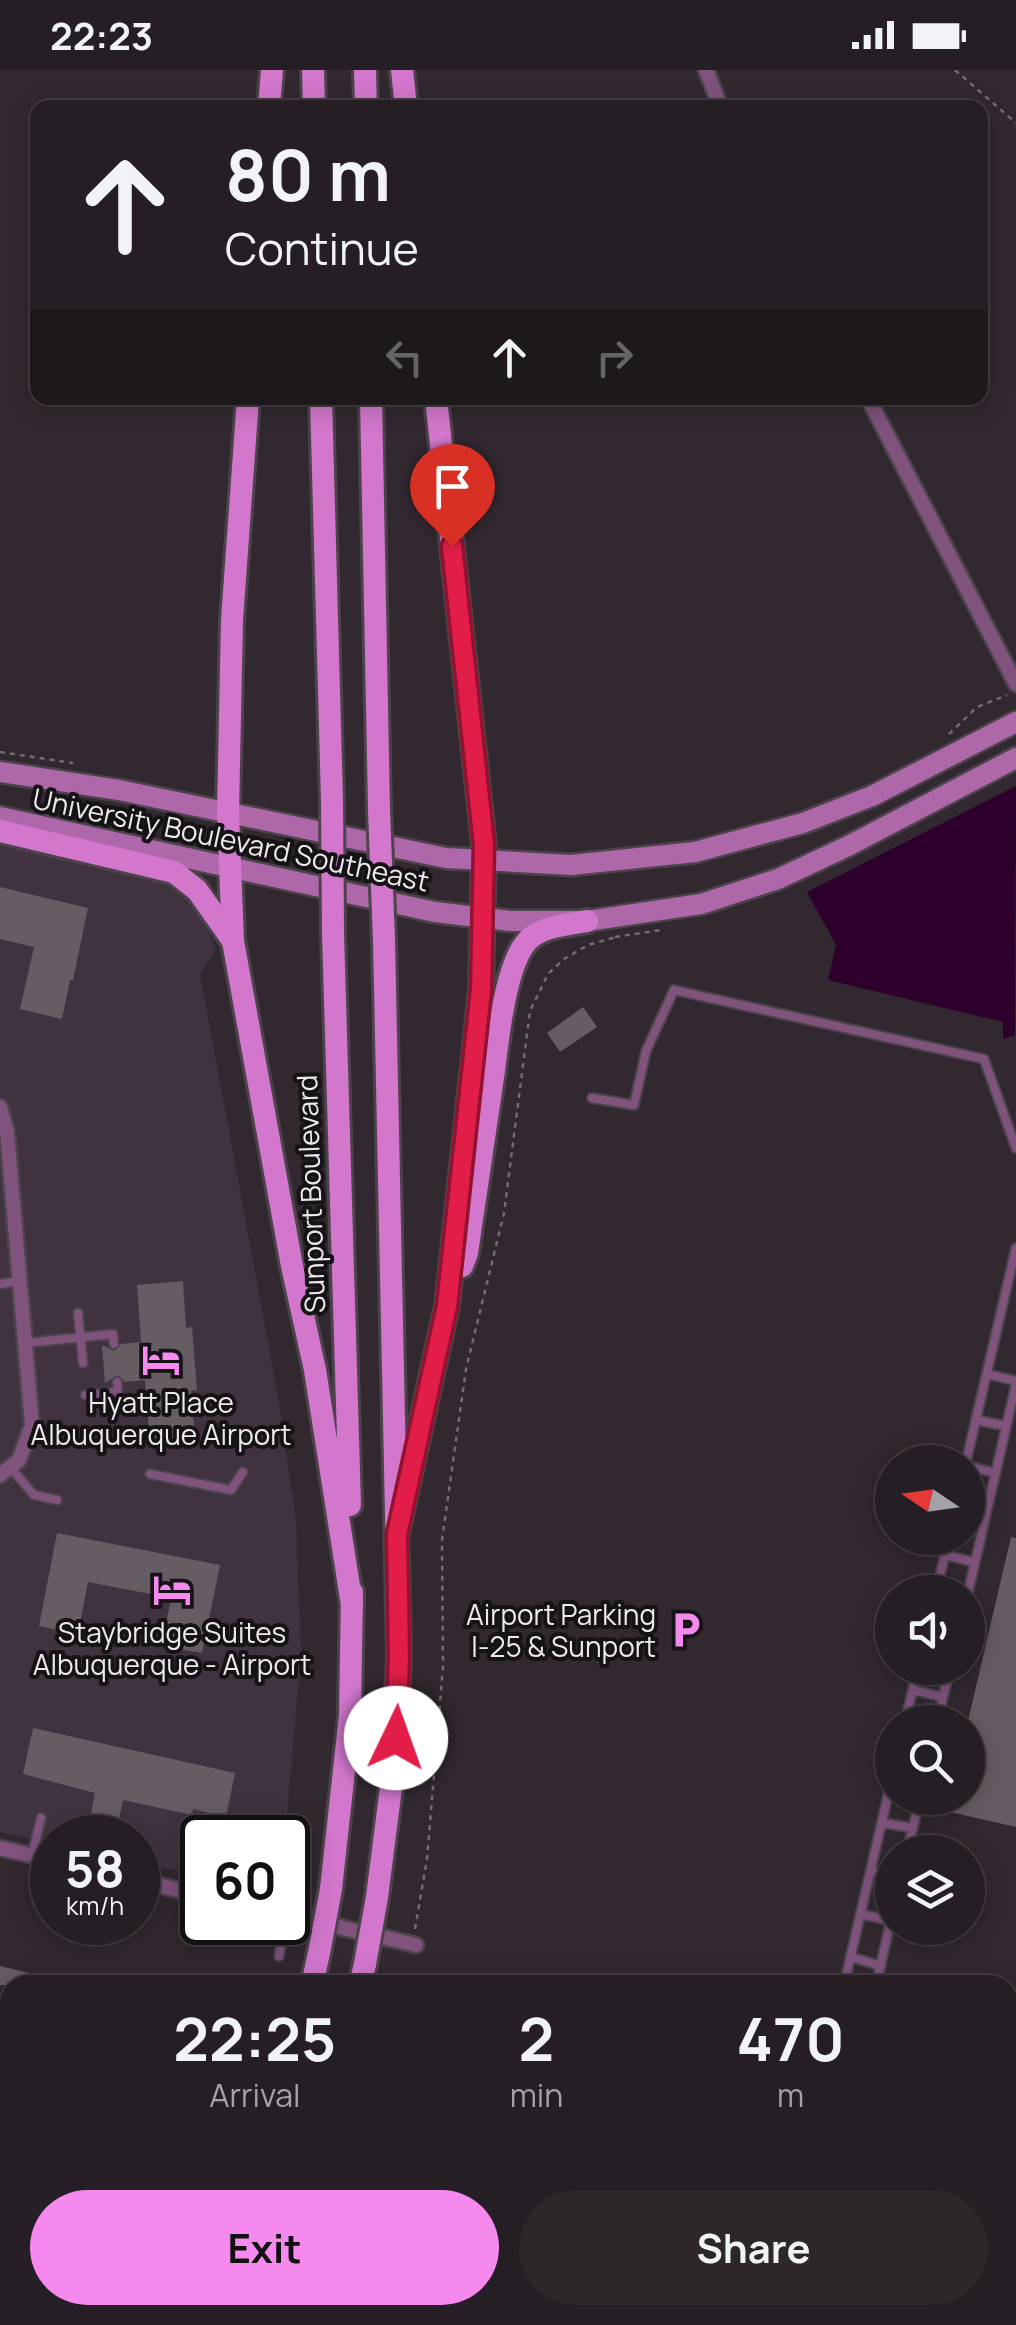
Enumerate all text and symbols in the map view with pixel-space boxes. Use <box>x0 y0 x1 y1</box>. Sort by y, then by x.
text: 22:23 <box>50 9 153 61</box>
text: 80 m <box>225 126 391 222</box>
icon: ahead <box>60 140 190 270</box>
text: Continue <box>225 217 419 279</box>
icon: left <box>377 330 432 385</box>
icon: ahead <box>482 330 537 385</box>
icon: right <box>587 330 642 385</box>
pin <box>410 444 495 547</box>
icon: arrive <box>425 459 480 514</box>
street label: University Boulevard Southeast <box>29 778 433 900</box>
street label: Sunport Boulevard <box>287 1074 333 1314</box>
hotel icon: Hyatt Place Albuquerque Airport <box>140 1339 182 1381</box>
place label: Hyatt Place Albuquerque Airport <box>30 1383 292 1453</box>
north arrow <box>875 1445 985 1555</box>
map controls <box>875 1445 985 1945</box>
hotel icon: Staybridge Suites Albuquerque - Airport <box>151 1569 193 1611</box>
button: sound <box>875 1575 985 1685</box>
place label: Airport Parking I-25 & Sunport <box>466 1595 656 1665</box>
parking icon: Airport Parking I-25 & Sunport <box>665 1609 707 1651</box>
place label: Staybridge Suites Albuquerque - Airport <box>33 1613 311 1683</box>
position arrow <box>344 1686 448 1790</box>
button: search <box>875 1705 985 1815</box>
speed limit sign: 60 <box>180 1815 310 1945</box>
text: 58 <box>65 1834 125 1902</box>
button: layers <box>875 1835 985 1945</box>
text: km/h <box>66 1888 124 1923</box>
text: 22:25 <box>173 1997 336 2079</box>
text: 2 <box>519 1997 554 2079</box>
text: 470 <box>737 1997 845 2079</box>
text: Arrival <box>209 2073 301 2117</box>
text: min <box>510 2073 563 2117</box>
text: m <box>777 2073 804 2117</box>
button: Exit <box>30 2190 499 2305</box>
button: Share <box>519 2190 988 2305</box>

